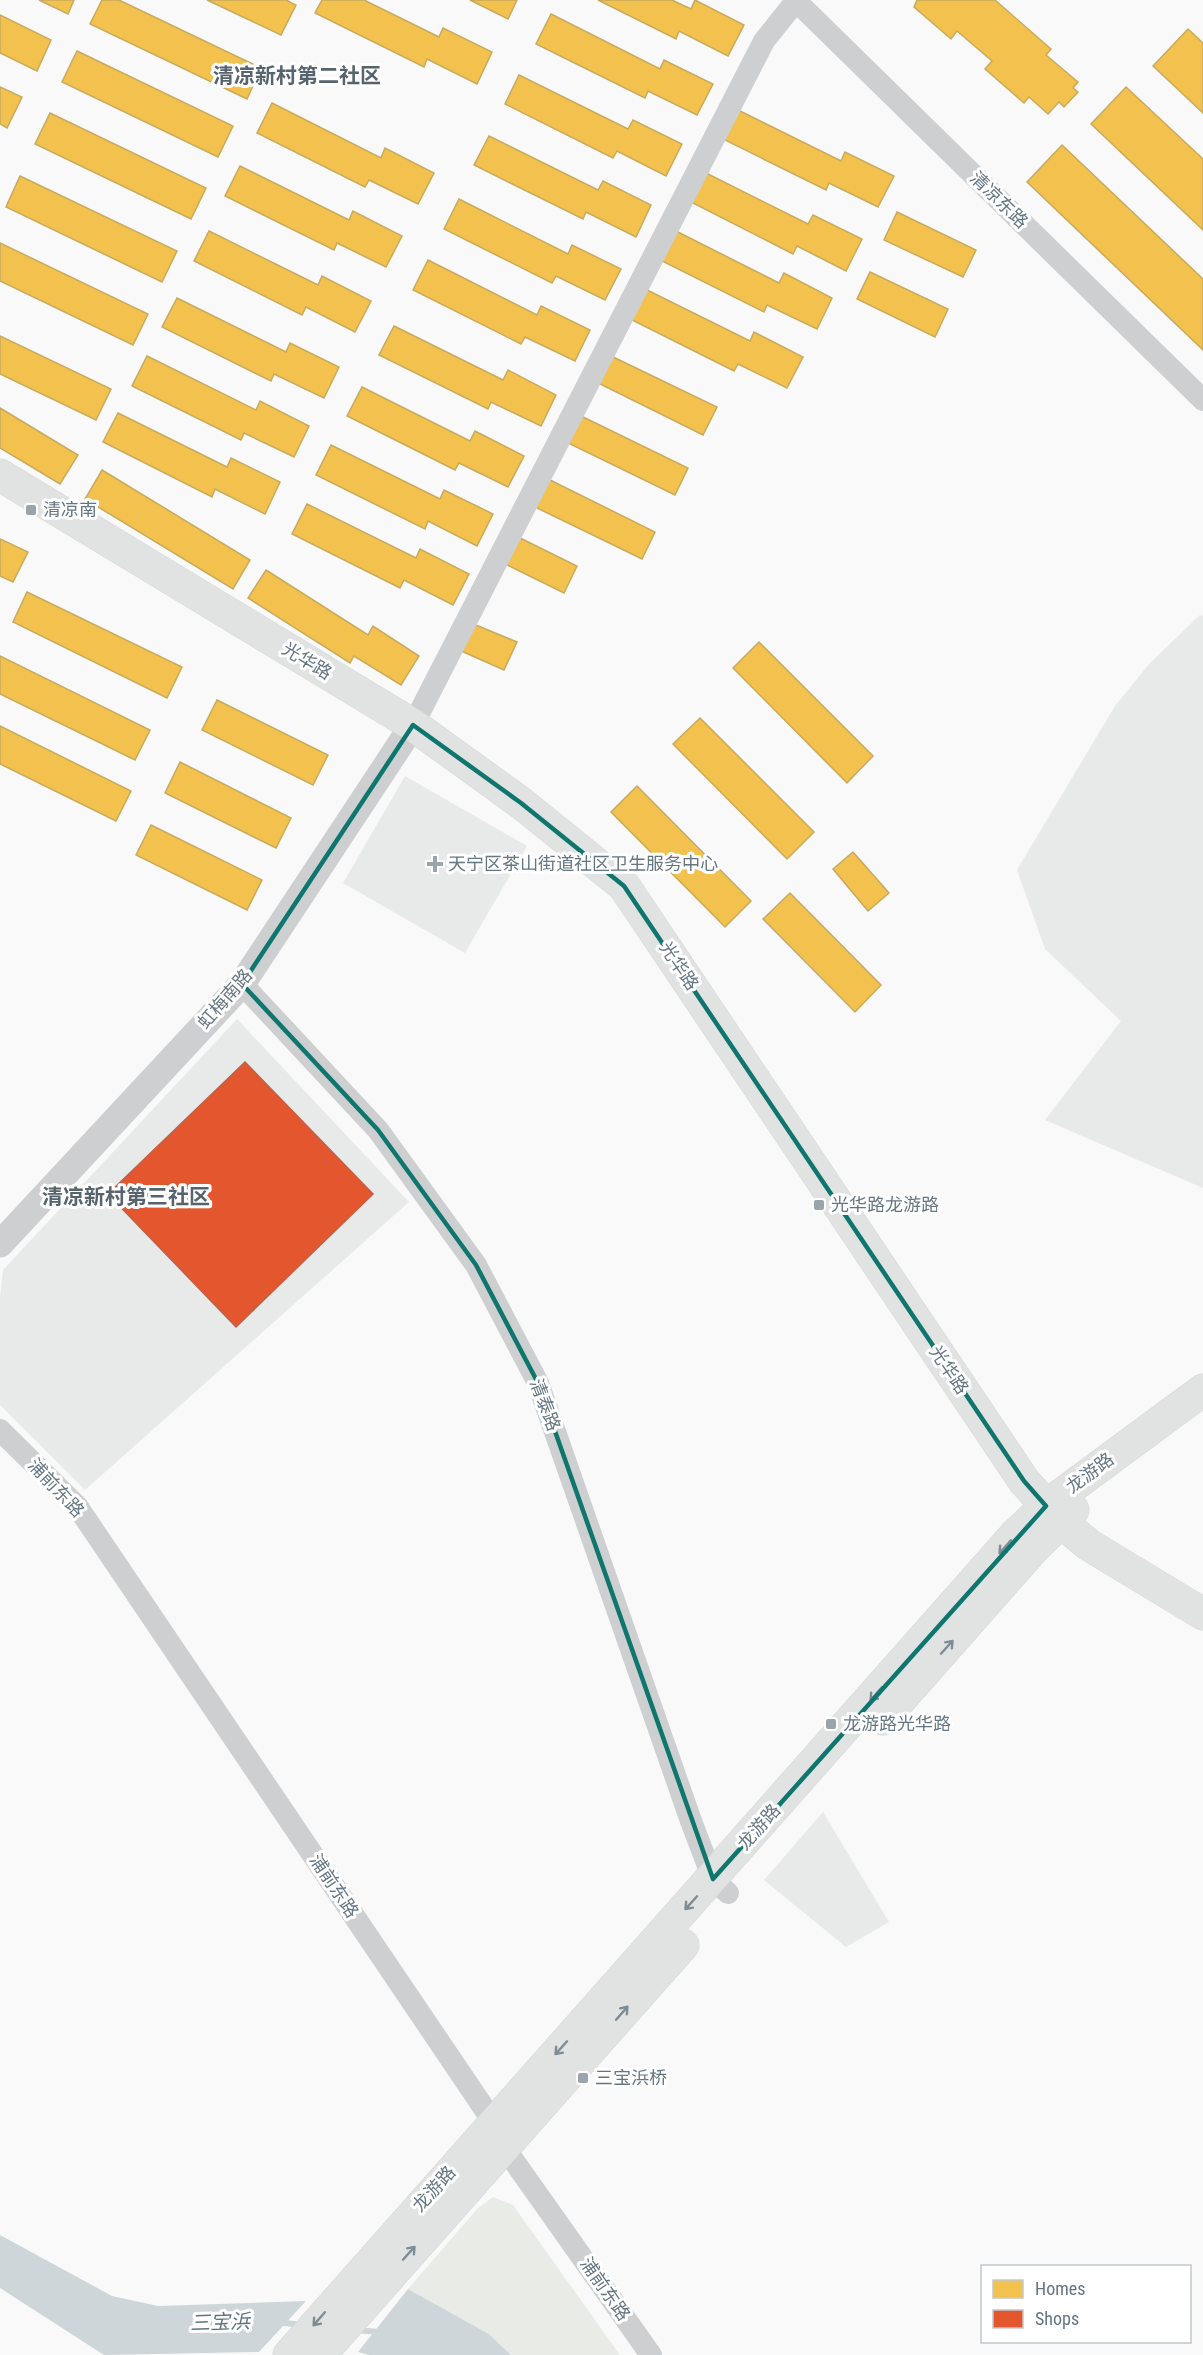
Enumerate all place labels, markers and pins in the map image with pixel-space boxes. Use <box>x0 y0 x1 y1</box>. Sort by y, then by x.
place label: 清凉南 <box>43 499 97 520</box>
marker: 清凉南 <box>24 503 38 517</box>
place label: 天宁区茶山街道社区卫生服务中心 <box>448 853 718 874</box>
marker: 天宁区茶山街道社区卫生服务中心 <box>426 855 444 873</box>
place label: 光华路龙游路 <box>831 1194 939 1215</box>
marker: 光华路龙游路 <box>812 1198 826 1212</box>
place label: 龙游路光华路 <box>843 1713 951 1734</box>
marker: 龙游路光华路 <box>824 1717 838 1731</box>
place label: 三宝浜桥 <box>595 2067 667 2088</box>
marker: 三宝浜桥 <box>576 2071 590 2085</box>

